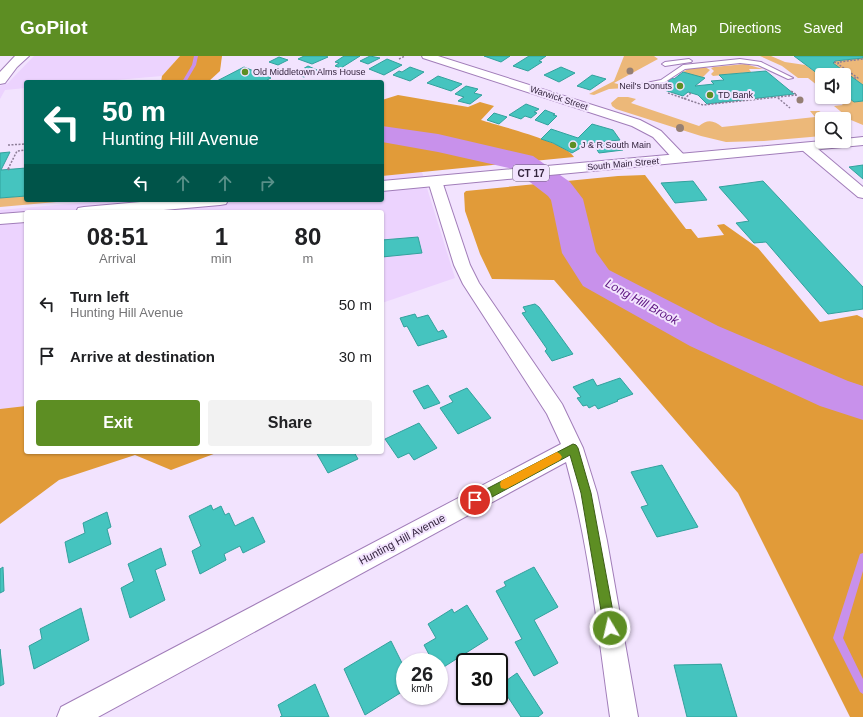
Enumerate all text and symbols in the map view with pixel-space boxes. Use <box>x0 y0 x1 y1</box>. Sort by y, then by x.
text: GoPilot <box>20 17 88 38</box>
text: Map <box>670 20 697 36</box>
text: Directions <box>719 20 781 36</box>
text: Saved <box>803 20 843 36</box>
marker: Old Middletown Alms House <box>240 67 250 77</box>
place label: Old Middletown Alms House <box>253 67 366 77</box>
map controls <box>815 68 851 148</box>
button: sound <box>815 68 851 104</box>
place label: Neil's Donuts <box>619 81 672 91</box>
marker: Neil's Donuts <box>675 81 685 91</box>
street label: Warwick Street <box>529 84 590 112</box>
marker: TD Bank <box>705 90 715 100</box>
place label: TD Bank <box>718 90 754 100</box>
icon: left <box>36 96 88 148</box>
text: 50 m <box>102 96 166 127</box>
button: search <box>815 112 851 148</box>
text: Hunting Hill Avenue <box>102 129 259 149</box>
marker: J & R South Main <box>568 140 578 150</box>
place label: J & R South Main <box>581 140 651 150</box>
street label: South Main Street <box>587 156 660 172</box>
road number: CT 17 <box>513 165 549 181</box>
icon: left <box>130 172 152 194</box>
icon: ahead <box>172 172 194 194</box>
icon: ahead <box>214 172 236 194</box>
icon: right <box>256 172 278 194</box>
text: 08:51 <box>87 223 148 250</box>
text: 1 <box>215 223 228 250</box>
text: 80 <box>295 223 321 250</box>
text: Arrival <box>99 251 136 266</box>
text: min <box>211 251 232 266</box>
text: m <box>302 251 313 266</box>
water label: Long Hill Brook <box>603 276 682 328</box>
text: Turn left <box>70 288 129 305</box>
icon: left <box>36 293 58 315</box>
text: 50 m <box>339 296 372 313</box>
text: Hunting Hill Avenue <box>70 305 183 320</box>
icon: arrive <box>36 345 58 367</box>
text: Arrive at destination <box>70 348 215 365</box>
text: 30 m <box>339 348 372 365</box>
button: Exit <box>36 400 200 446</box>
button: Share <box>208 400 372 446</box>
pin <box>458 483 492 517</box>
icon: arrive <box>464 489 486 511</box>
street label: Hunting Hill Avenue <box>357 511 447 567</box>
position arrow <box>589 607 631 649</box>
speed limit sign: 30 <box>456 653 508 705</box>
text: 26 <box>411 663 433 685</box>
text: km/h <box>411 683 433 694</box>

